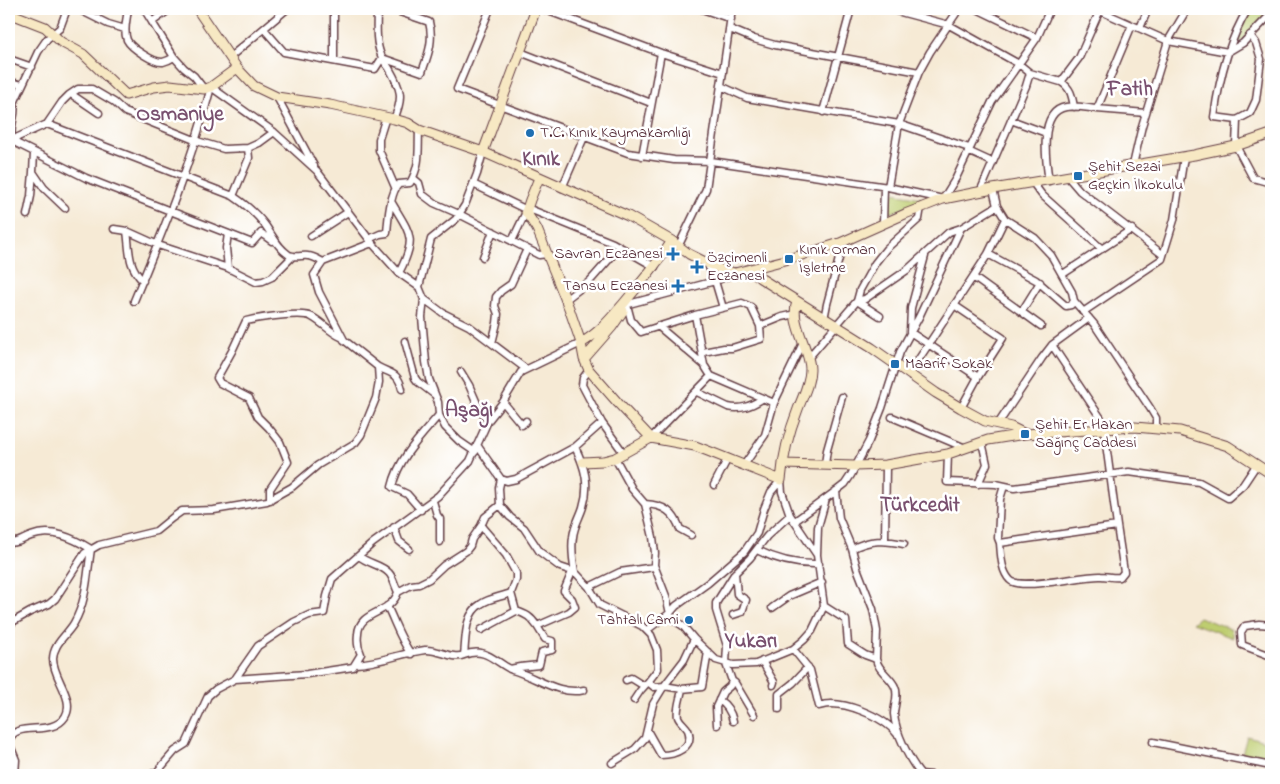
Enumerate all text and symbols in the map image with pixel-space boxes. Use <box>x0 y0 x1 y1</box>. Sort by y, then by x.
district label: Fatih <box>1106 75 1153 105</box>
district label: Osmaniye <box>136 100 224 132</box>
place label: T.C. Kınık Kaymakamlığı <box>540 121 691 145</box>
marker: T.C. Kınık Kaymakamlığı <box>524 127 536 139</box>
district label: Kınık <box>522 145 560 175</box>
place label: Şehit Sezai Geçkin İlkokulu <box>1088 155 1183 197</box>
marker: Şehit Sezai Geçkin İlkokulu <box>1072 170 1084 182</box>
place label: Kınık Orman İşletme <box>799 238 876 280</box>
place label: Savran Eczanesi <box>554 242 663 266</box>
place label: Özçimenli Eczanesi <box>707 246 767 288</box>
marker: Savran Eczanesi <box>667 248 679 260</box>
marker: Kınık Orman İşletme <box>783 253 795 265</box>
marker: Özçimenli Eczanesi <box>691 261 703 273</box>
place label: Tansu Eczanesi <box>563 274 668 298</box>
marker: Tansu Eczanesi <box>672 280 684 292</box>
place label: Maarif Sokak <box>905 352 993 376</box>
marker: Maarif Sokak <box>889 358 901 370</box>
district label: Aşağı <box>445 396 493 428</box>
place label: Şehit Er Hakan Sağınç Caddesi <box>1035 413 1137 455</box>
marker: Şehit Er Hakan Sağınç Caddesi <box>1019 428 1031 440</box>
district label: Türkcedit <box>880 491 961 521</box>
place label: Tahtalı Cami <box>597 608 679 632</box>
marker: Tahtalı Cami <box>683 614 695 626</box>
district label: Yukarı <box>724 627 777 657</box>

